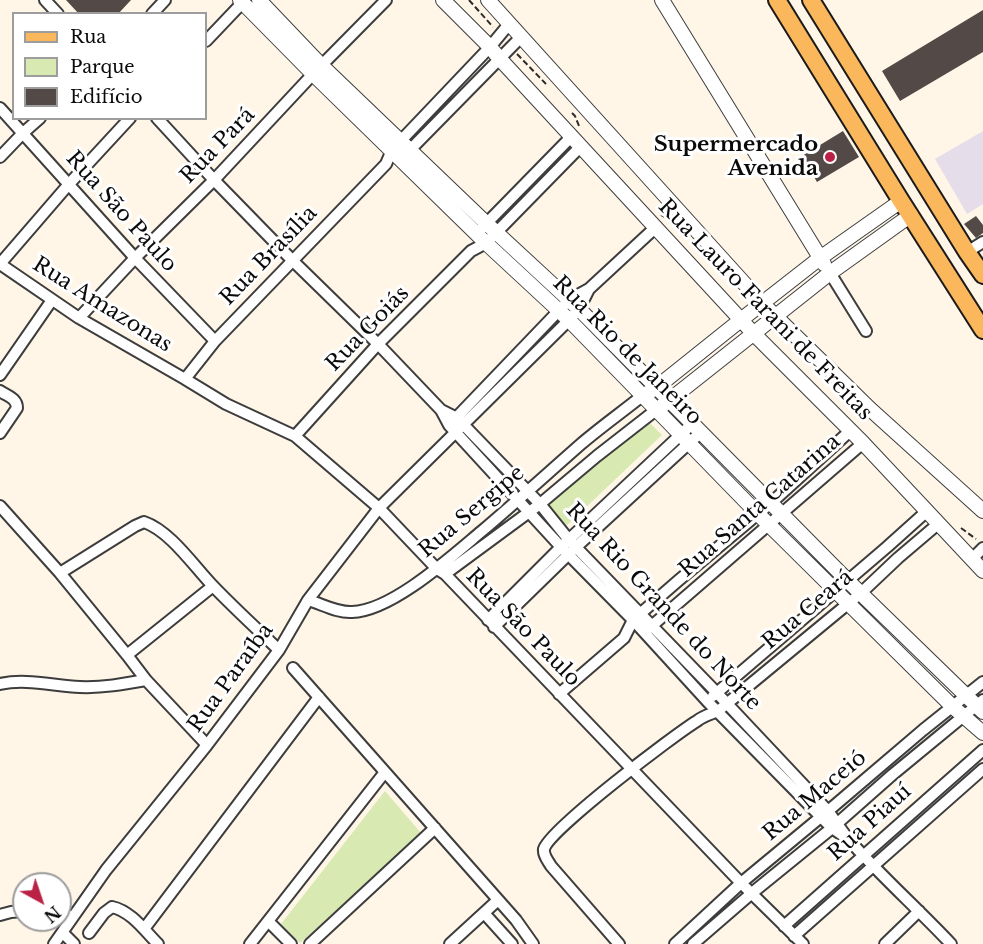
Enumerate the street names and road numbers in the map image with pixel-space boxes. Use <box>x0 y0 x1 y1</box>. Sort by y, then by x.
street label: Rua Pará <box>176 103 260 189</box>
street label: Rua São Paulo <box>60 146 182 278</box>
street label: Rua Lauro Farani de Freitas <box>653 194 877 426</box>
street label: Rua Brasília <box>215 201 323 311</box>
street label: Rua Amazonas <box>28 252 176 358</box>
street label: Rua Rio de Janeiro <box>547 271 707 431</box>
street label: Rua Goiás <box>321 281 415 377</box>
street label: Rua Santa Catarina <box>674 429 846 583</box>
street label: Rua Sergipe <box>414 461 530 563</box>
street label: Rua Rio Grande do Norte <box>560 498 766 716</box>
street label: Rua São Paulo <box>461 564 585 692</box>
street label: Rua Ceará <box>758 565 858 655</box>
street label: Rua Paraíba <box>183 619 279 737</box>
street label: Rua Maceió <box>758 746 872 846</box>
street label: Rua Piauí <box>823 779 917 867</box>

